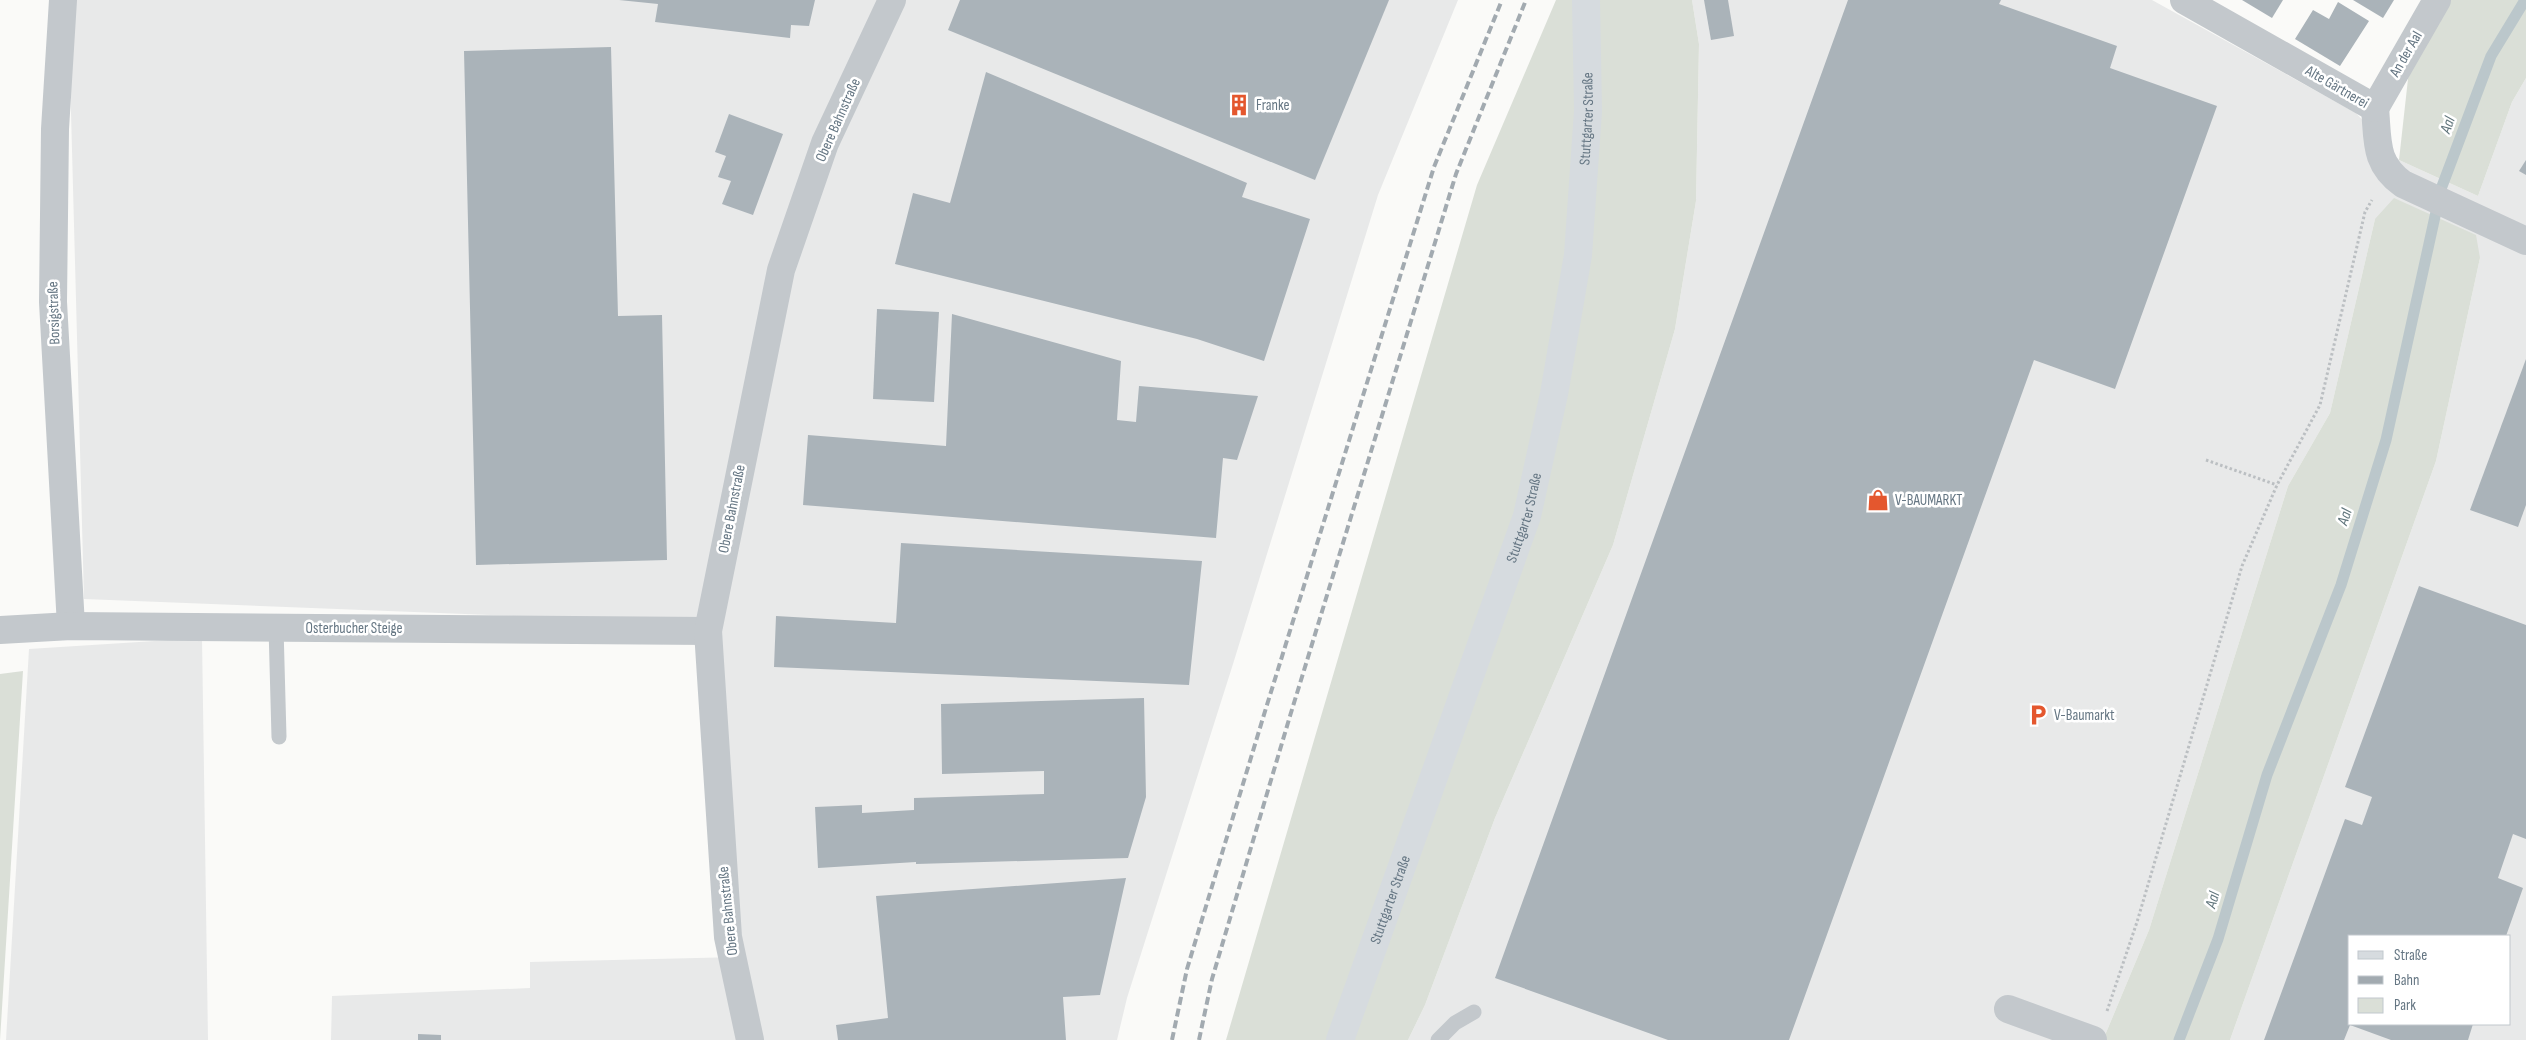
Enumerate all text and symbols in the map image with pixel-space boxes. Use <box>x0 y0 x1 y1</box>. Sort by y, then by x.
street label: An der Aal <box>2385 28 2427 81</box>
street label: Alte Gärtnerei <box>2301 61 2372 113</box>
street label: Stuttgarter Straße <box>1575 72 1598 166</box>
street label: Obere Bahnstraße <box>811 75 865 165</box>
building icon: Franke <box>1226 92 1252 118</box>
place label: Franke <box>1256 96 1289 115</box>
water label: Aal <box>2436 113 2460 137</box>
street label: Borsigstraße <box>43 281 65 345</box>
street label: Obere Bahnstraße <box>714 463 750 555</box>
street label: Stuttgarter Straße <box>1502 471 1546 565</box>
shop icon: V-BAUMARKT <box>1865 487 1891 513</box>
place label: V-BAUMARKT <box>1895 491 1962 510</box>
water label: Aal <box>2333 505 2357 529</box>
street label: Osterbucher Steige <box>306 619 402 638</box>
parking icon: V-Baumarkt <box>2025 702 2051 728</box>
place label: V-Baumarkt <box>2054 706 2115 725</box>
street label: Stuttgarter Straße <box>1366 853 1415 947</box>
street label: Obere Bahnstraße <box>714 865 742 957</box>
water label: Aal <box>2201 889 2225 911</box>
legend <box>2348 935 2511 1025</box>
text: Straße <box>2394 946 2427 965</box>
text: Bahn <box>2394 971 2419 990</box>
text: Park <box>2394 996 2416 1015</box>

